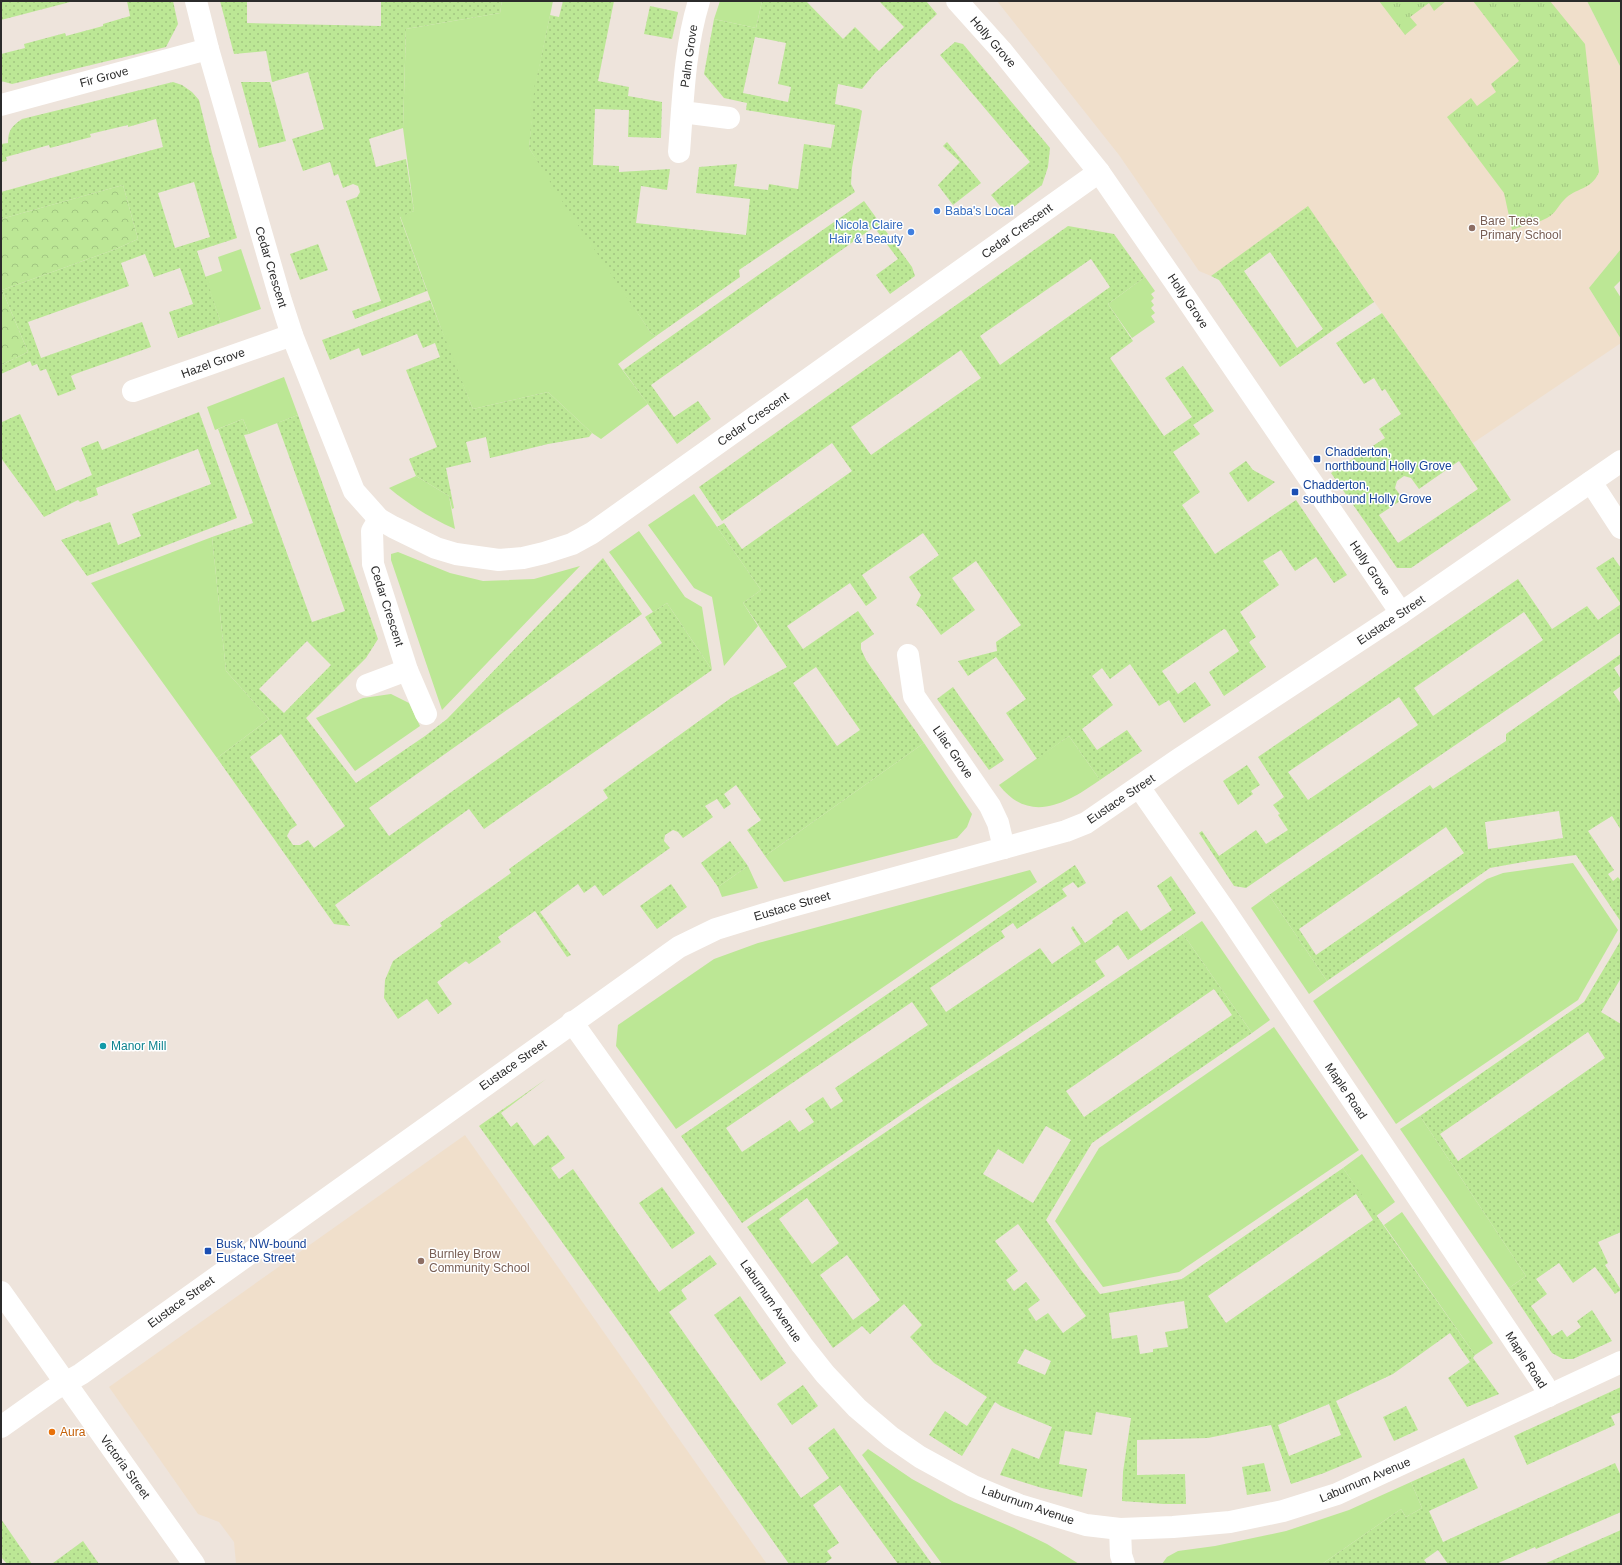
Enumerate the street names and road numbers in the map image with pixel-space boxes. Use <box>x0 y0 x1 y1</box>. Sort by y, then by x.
street label: Holly Grove <box>967 14 1019 70</box>
street label: Palm Grove <box>678 23 700 88</box>
street label: Fir Grove <box>78 64 130 90</box>
street label: Cedar Crescent <box>979 200 1056 261</box>
street label: Cedar Crescent <box>252 225 290 310</box>
street label: Holly Grove <box>1165 271 1212 331</box>
street label: Hazel Grove <box>179 345 247 381</box>
street label: Cedar Crescent <box>715 389 792 449</box>
street label: Holly Grove <box>1347 538 1394 598</box>
street label: Cedar Crescent <box>367 564 407 649</box>
street label: Eustace Street <box>1354 592 1428 648</box>
street label: Lilac Grove <box>930 723 976 781</box>
street label: Eustace Street <box>1084 771 1158 827</box>
street label: Eustace Street <box>752 888 832 924</box>
street label: Eustace Street <box>477 1036 550 1093</box>
street label: Maple Road <box>1322 1060 1370 1122</box>
street label: Laburnum Avenue <box>737 1257 805 1345</box>
street label: Eustace Street <box>145 1273 217 1331</box>
street label: Maple Road <box>1503 1329 1549 1391</box>
street label: Victoria Street <box>97 1432 153 1502</box>
street label: Laburnum Avenue <box>1318 1454 1413 1505</box>
street label: Laburnum Avenue <box>980 1483 1077 1528</box>

